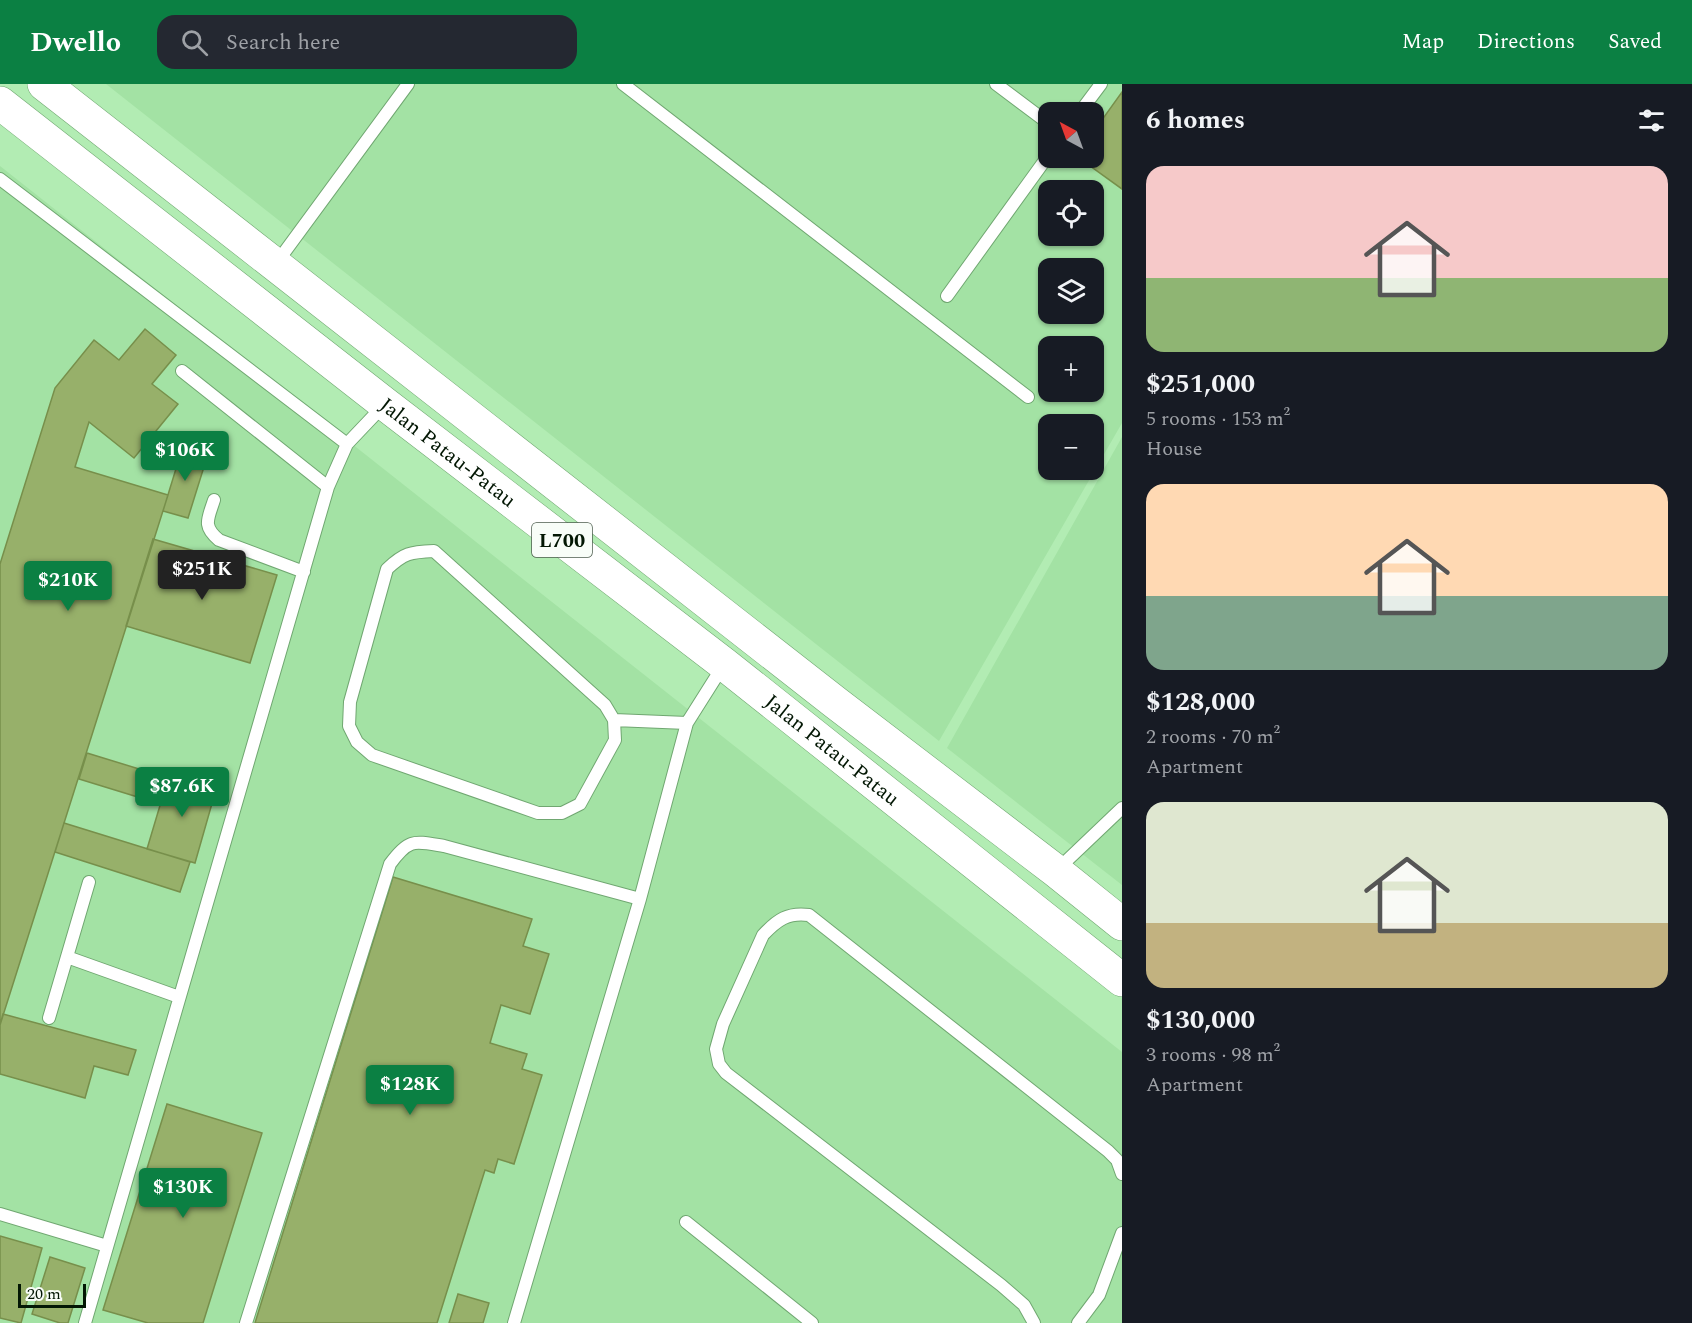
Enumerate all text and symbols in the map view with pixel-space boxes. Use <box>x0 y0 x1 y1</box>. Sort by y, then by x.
search box <box>157 15 577 69</box>
text: Dwello <box>30 21 121 64</box>
icon: search <box>178 26 211 59</box>
text: Search here <box>226 26 340 59</box>
text: Map <box>1402 26 1444 58</box>
text: Directions <box>1477 26 1575 58</box>
text: Saved <box>1608 26 1662 58</box>
text: 6 homes <box>1146 100 1245 140</box>
north arrow <box>1038 102 1104 168</box>
map controls <box>1038 102 1104 480</box>
icon: filters <box>1635 104 1668 137</box>
button: locate <box>1038 180 1104 246</box>
icon: home <box>1353 205 1461 313</box>
button: layers <box>1038 258 1104 324</box>
button: + <box>1038 336 1104 402</box>
text: $251,000 <box>1146 364 1255 404</box>
street label: Jalan Patau-Patau <box>372 390 523 516</box>
text: 5 rooms · 153 m² <box>1146 404 1290 434</box>
button: − <box>1038 414 1104 480</box>
pin: $106K <box>143 431 227 482</box>
text: House <box>1146 434 1203 464</box>
text: $106K <box>155 435 215 465</box>
road number: L700 <box>532 523 592 557</box>
icon: home <box>1353 523 1461 631</box>
pin: $251K <box>160 550 244 601</box>
text: $251K <box>172 554 232 584</box>
pin: $210K <box>26 561 110 612</box>
text: $210K <box>38 565 98 595</box>
text: $128,000 <box>1146 682 1255 722</box>
street label: Jalan Patau-Patau <box>757 687 906 815</box>
text: 2 rooms · 70 m² <box>1146 722 1280 752</box>
text: Apartment <box>1146 752 1243 782</box>
pin: $87.6K <box>133 767 231 818</box>
text: $87.6K <box>149 771 215 801</box>
icon: home <box>1353 841 1461 949</box>
text: $130,000 <box>1146 1000 1255 1040</box>
text: 3 rooms · 98 m² <box>1146 1040 1280 1070</box>
pin: $128K <box>368 1065 452 1116</box>
text: $128K <box>380 1069 440 1099</box>
text: Apartment <box>1146 1070 1243 1100</box>
pin: $130K <box>141 1168 225 1219</box>
text: $130K <box>153 1172 213 1202</box>
scale bar <box>18 1281 86 1308</box>
text: 20 m <box>27 1282 61 1306</box>

